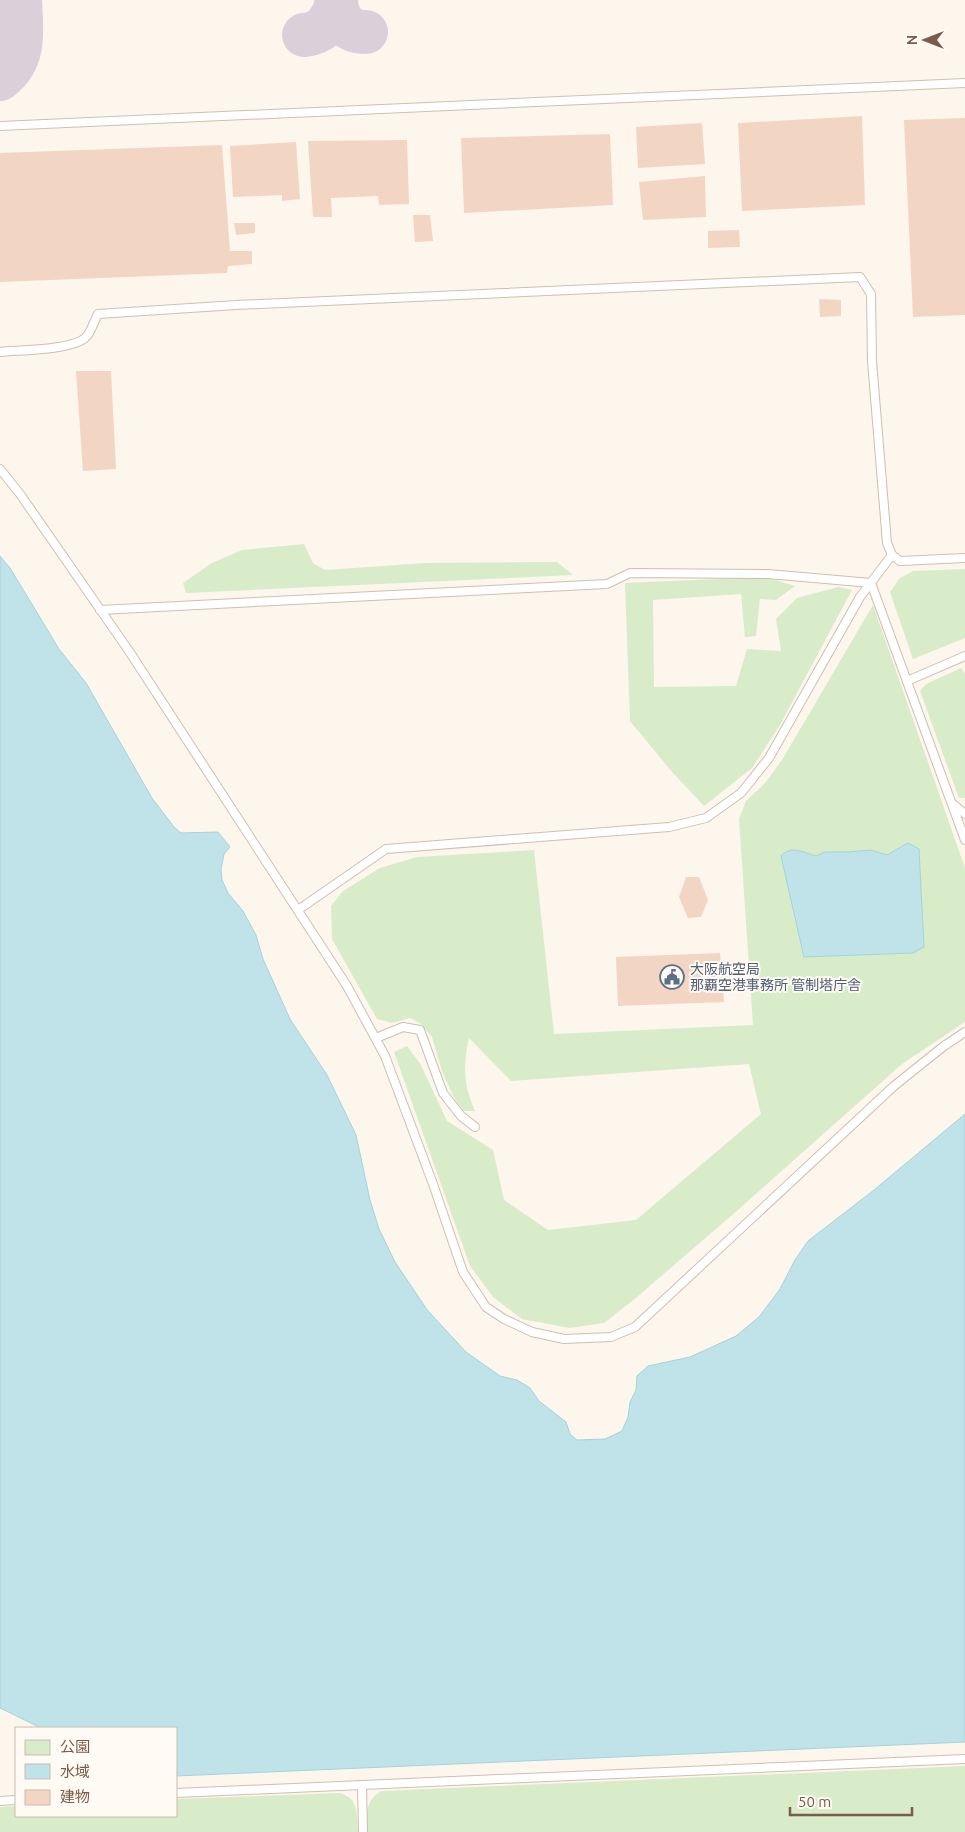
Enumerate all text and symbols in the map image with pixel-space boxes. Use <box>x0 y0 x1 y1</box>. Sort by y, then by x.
north arrow <box>900 15 950 65</box>
text: N <box>904 35 920 45</box>
place label: 大阪航空局 那覇空港事務所 管制塔庁舎 <box>690 961 861 993</box>
public building icon: 大阪航空局 那覇空港事務所 管制塔庁舎 <box>659 964 685 990</box>
legend <box>15 1727 178 1817</box>
text: 公園 <box>60 1738 90 1755</box>
text: 水域 <box>60 1763 90 1780</box>
scale bar <box>790 1784 912 1816</box>
text: 建物 <box>60 1788 90 1805</box>
text: 50 m <box>798 1793 831 1810</box>

